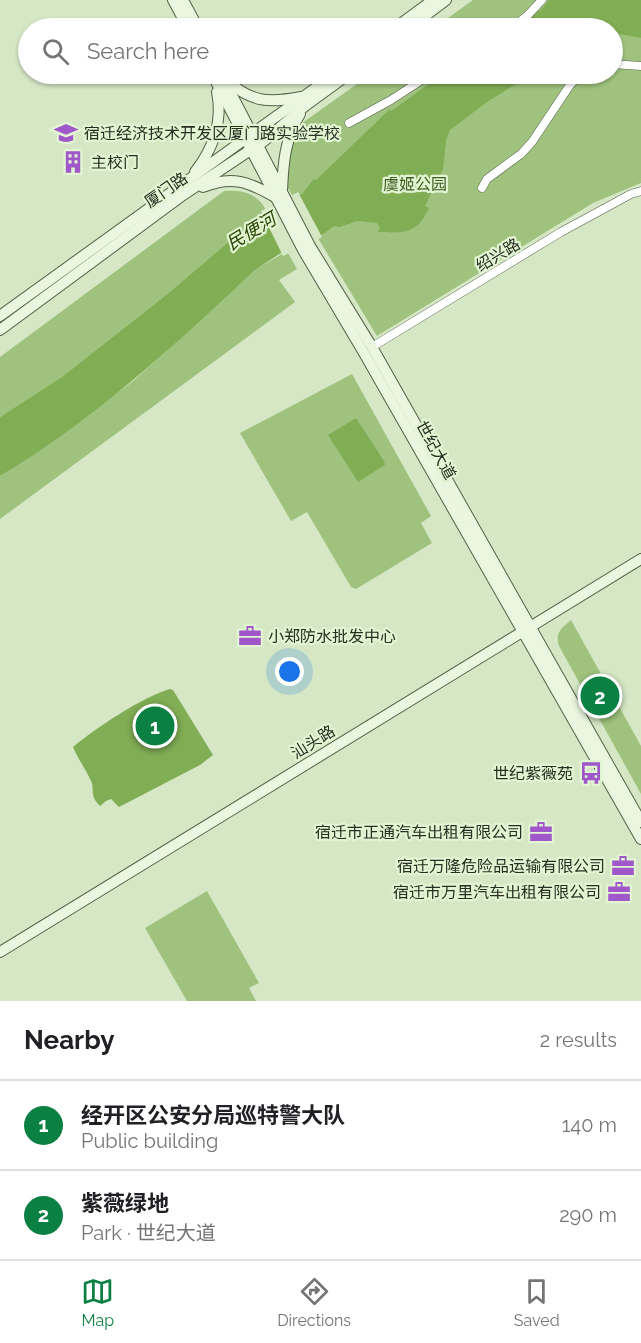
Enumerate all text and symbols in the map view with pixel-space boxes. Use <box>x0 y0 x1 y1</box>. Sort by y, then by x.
search box <box>18 18 623 84</box>
icon: search <box>39 35 72 68</box>
text: Search here <box>87 38 209 64</box>
school or university icon: 宿迁经济技术开发区厦门路实验学校 <box>53 120 79 146</box>
place label: 宿迁经济技术开发区厦门路实验学校 <box>84 124 340 143</box>
building icon: 主校门 <box>60 149 86 175</box>
place label: 主校门 <box>91 153 139 172</box>
street label: 厦门路 <box>141 168 191 212</box>
park label: 虞姬公园 <box>383 175 447 194</box>
water label: 民便河 <box>222 207 282 254</box>
street label: 绍兴路 <box>473 234 523 276</box>
street label: 世纪大道 <box>412 417 460 483</box>
office icon: 小郑防水批发中心 <box>237 623 263 649</box>
place label: 小郑防水批发中心 <box>268 627 396 646</box>
your location <box>275 657 304 686</box>
pin: 2 <box>580 674 620 718</box>
pin: 1 <box>136 704 174 748</box>
street label: 汕头路 <box>288 721 338 763</box>
bus stop icon: 世纪紫薇苑 <box>578 760 604 786</box>
place label: 世纪紫薇苑 <box>493 764 573 783</box>
office icon: 宿迁市正通汽车出租有限公司 <box>528 819 554 845</box>
place label: 宿迁市正通汽车出租有限公司 <box>315 823 523 842</box>
office icon: 宿迁万隆危险品运输有限公司 <box>610 853 636 879</box>
place label: 宿迁万隆危险品运输有限公司 <box>397 857 605 876</box>
office icon: 宿迁市万里汽车出租有限公司 <box>606 879 632 905</box>
place label: 宿迁市万里汽车出租有限公司 <box>393 883 601 902</box>
text: Nearby <box>24 1025 114 1055</box>
text: 2 results <box>540 1028 617 1052</box>
text: 经开区公安分局巡特警大队 <box>81 1102 345 1128</box>
text: 1 <box>39 1113 48 1137</box>
text: 140 m <box>562 1113 617 1137</box>
text: Public building <box>81 1129 218 1153</box>
text: 紫薇绿地 <box>81 1190 169 1216</box>
text: 2 <box>38 1203 49 1227</box>
text: 290 m <box>559 1203 617 1227</box>
text: Park · 世纪大道 <box>81 1221 216 1245</box>
tab: Map <box>81 1275 114 1330</box>
tab: Directions <box>277 1275 351 1330</box>
tab: Saved <box>514 1275 560 1330</box>

